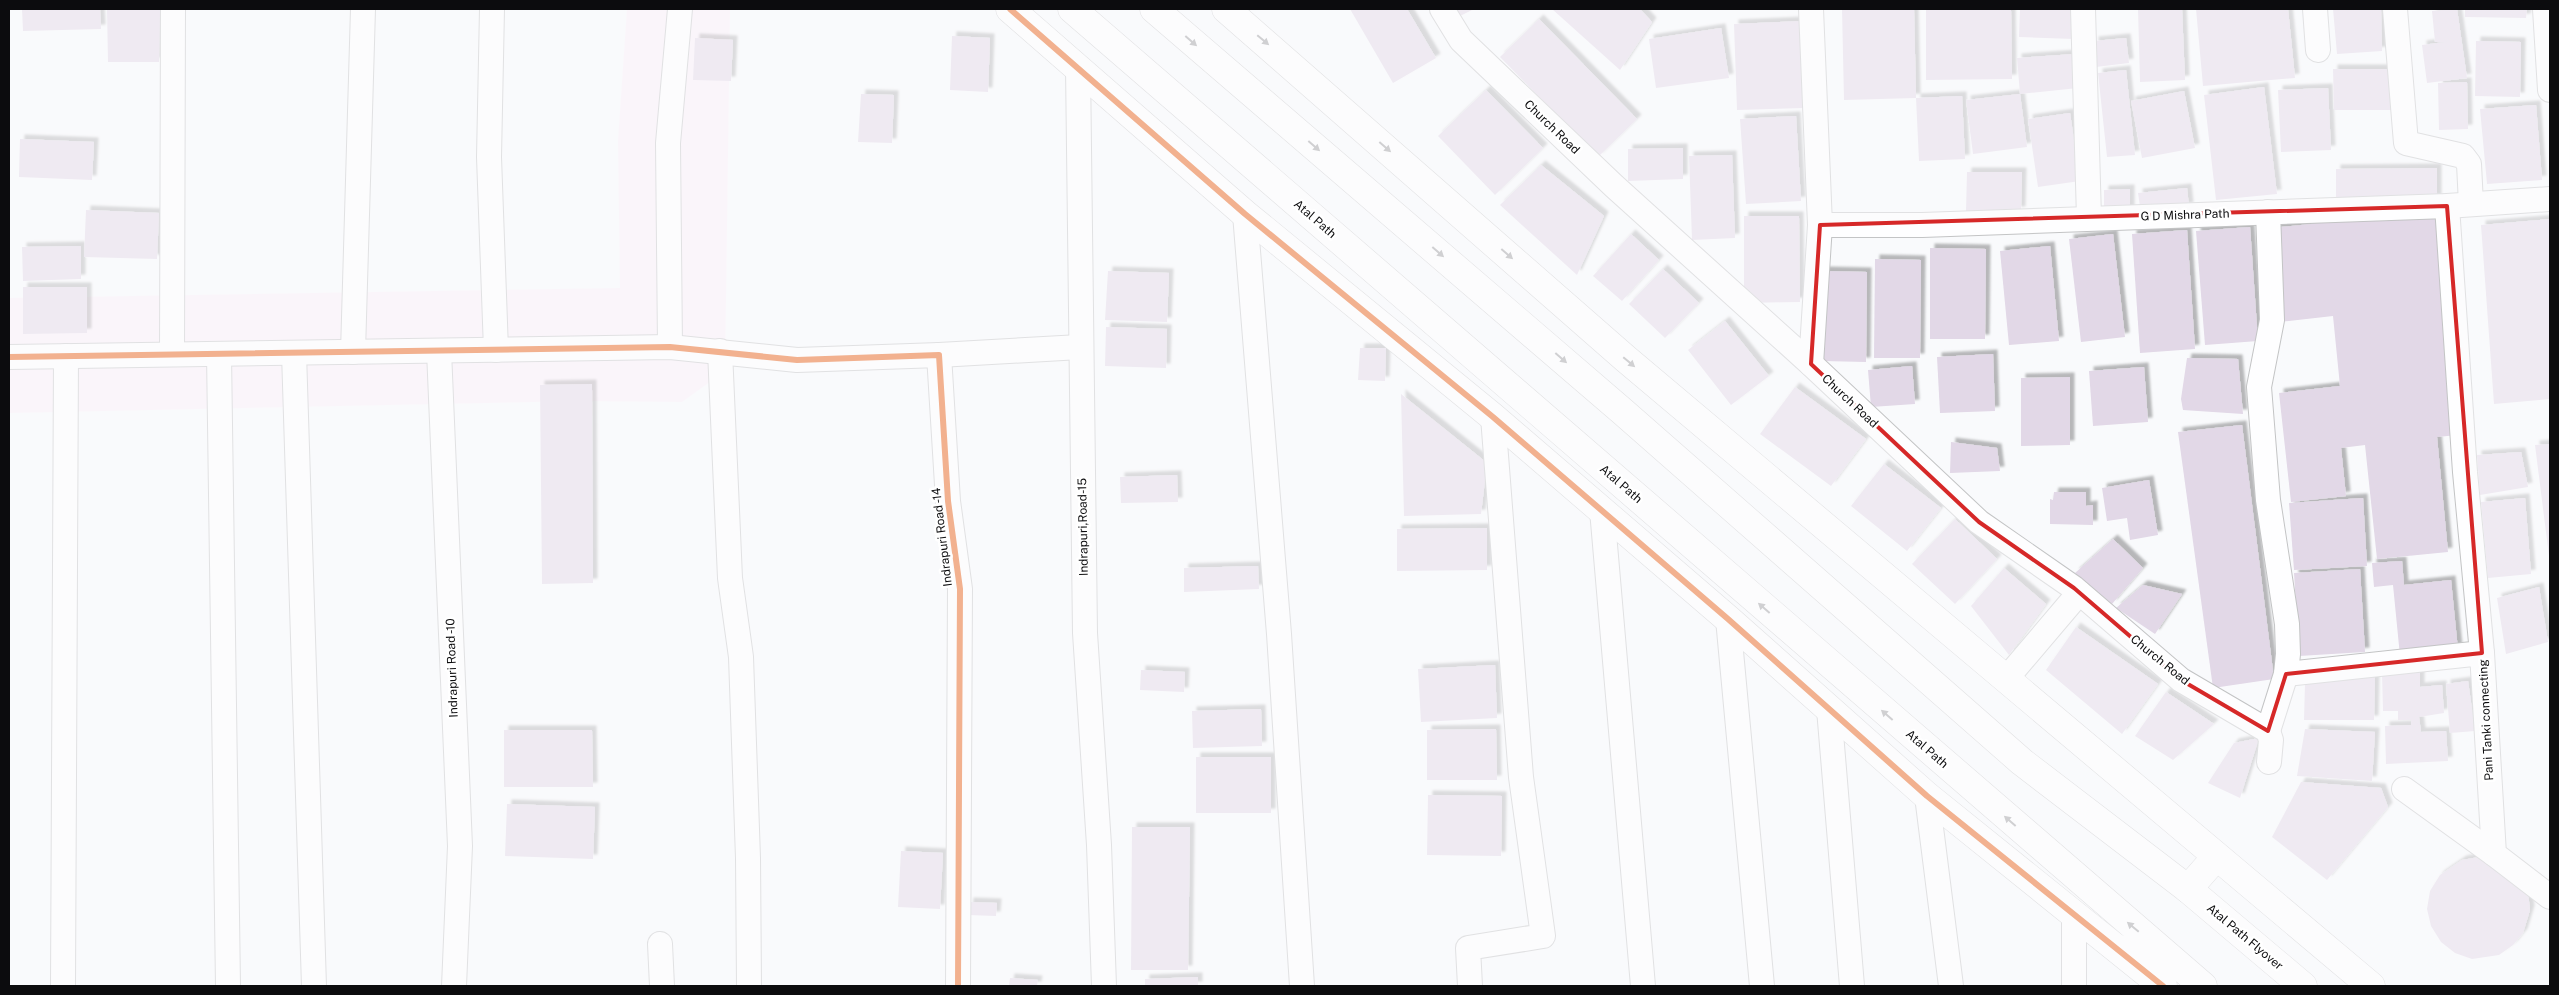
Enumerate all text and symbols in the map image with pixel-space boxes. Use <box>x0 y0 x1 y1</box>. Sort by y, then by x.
one-way arrow <box>1184 35 1197 46</box>
one-way arrow <box>1256 35 1269 46</box>
street label: Church Road <box>1521 97 1583 157</box>
one-way arrow <box>1308 141 1321 152</box>
one-way arrow <box>1379 141 1391 153</box>
street label: Atal Path <box>1291 197 1339 241</box>
street label: G D Mishra Path <box>2140 206 2230 224</box>
one-way arrow <box>1431 247 1444 258</box>
one-way arrow <box>1501 249 1514 260</box>
one-way arrow <box>1554 353 1567 364</box>
one-way arrow <box>1623 356 1636 367</box>
street label: Church Road <box>1819 371 1881 431</box>
street label: Atal Path <box>1597 462 1645 506</box>
street label: Indrapuri,Road-15 <box>1075 478 1091 576</box>
street label: Indrapuri Road -14 <box>929 486 955 587</box>
one-way arrow <box>1758 603 1771 614</box>
street label: Indrapuri Road -10 <box>443 618 461 718</box>
street label: Church Road <box>2128 632 2192 688</box>
street label: Pani Tanki connecting <box>2476 659 2496 781</box>
one-way arrow <box>1881 709 1893 721</box>
street label: Atal Path <box>1903 727 1951 771</box>
one-way arrow <box>2004 815 2016 827</box>
street label: Atal Path Flyover <box>2204 901 2286 973</box>
one-way arrow <box>2127 922 2140 933</box>

